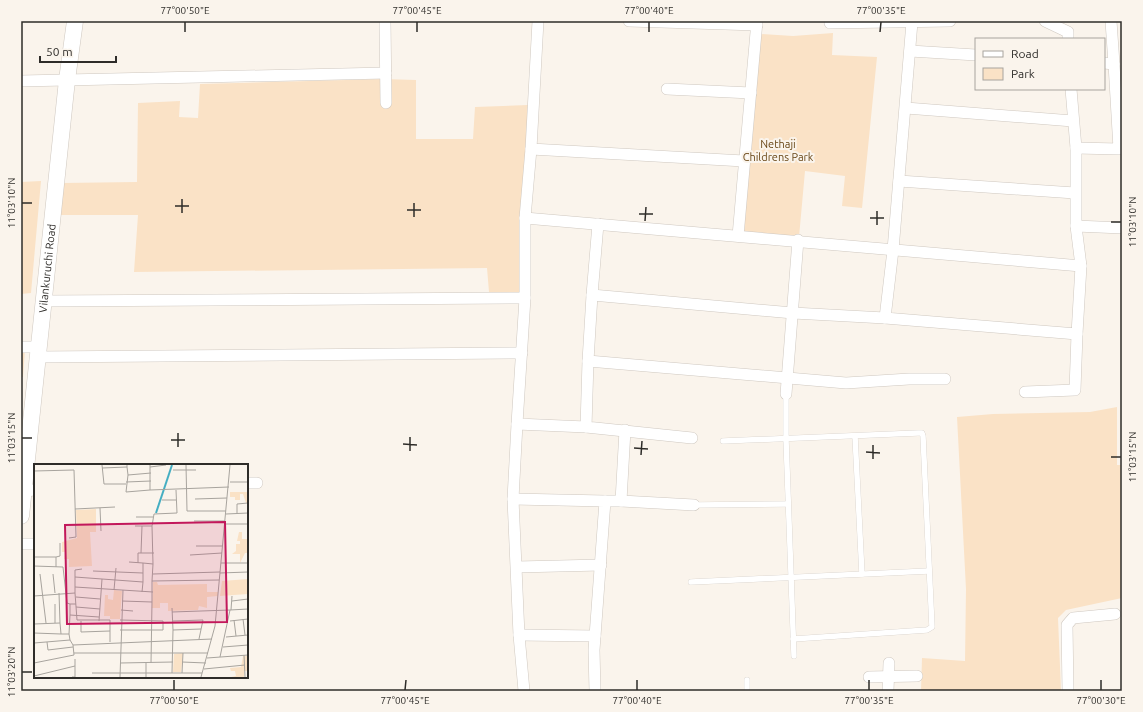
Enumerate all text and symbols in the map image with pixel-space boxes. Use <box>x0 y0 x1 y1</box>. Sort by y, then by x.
text: 77°00'50"E <box>160 5 210 16</box>
text: 77°00'45"E <box>392 5 442 16</box>
text: 77°00'40"E <box>624 5 674 16</box>
text: 77°00'35"E <box>856 5 906 16</box>
scale bar <box>40 38 116 64</box>
legend <box>975 38 1105 90</box>
text: 50 m <box>46 45 73 58</box>
text: Road <box>1011 47 1039 60</box>
text: Park <box>1011 67 1035 80</box>
park label: Nethaji Childrens Park <box>743 138 814 163</box>
text: 11°03'10"N <box>6 178 17 228</box>
text: 11°03'10"N <box>1127 197 1138 247</box>
street label: Vilankuruchi Road <box>36 223 58 313</box>
text: 11°03'15"N <box>6 413 17 463</box>
text: 11°03'15"N <box>1127 432 1138 482</box>
inset map <box>34 464 248 678</box>
text: 11°03'20"N <box>6 647 17 697</box>
text: 77°00'50"E <box>149 695 199 706</box>
text: 77°00'45"E <box>380 695 430 706</box>
text: 77°00'40"E <box>612 695 662 706</box>
text: 77°00'35"E <box>844 695 894 706</box>
text: 77°00'30"E <box>1076 695 1126 706</box>

